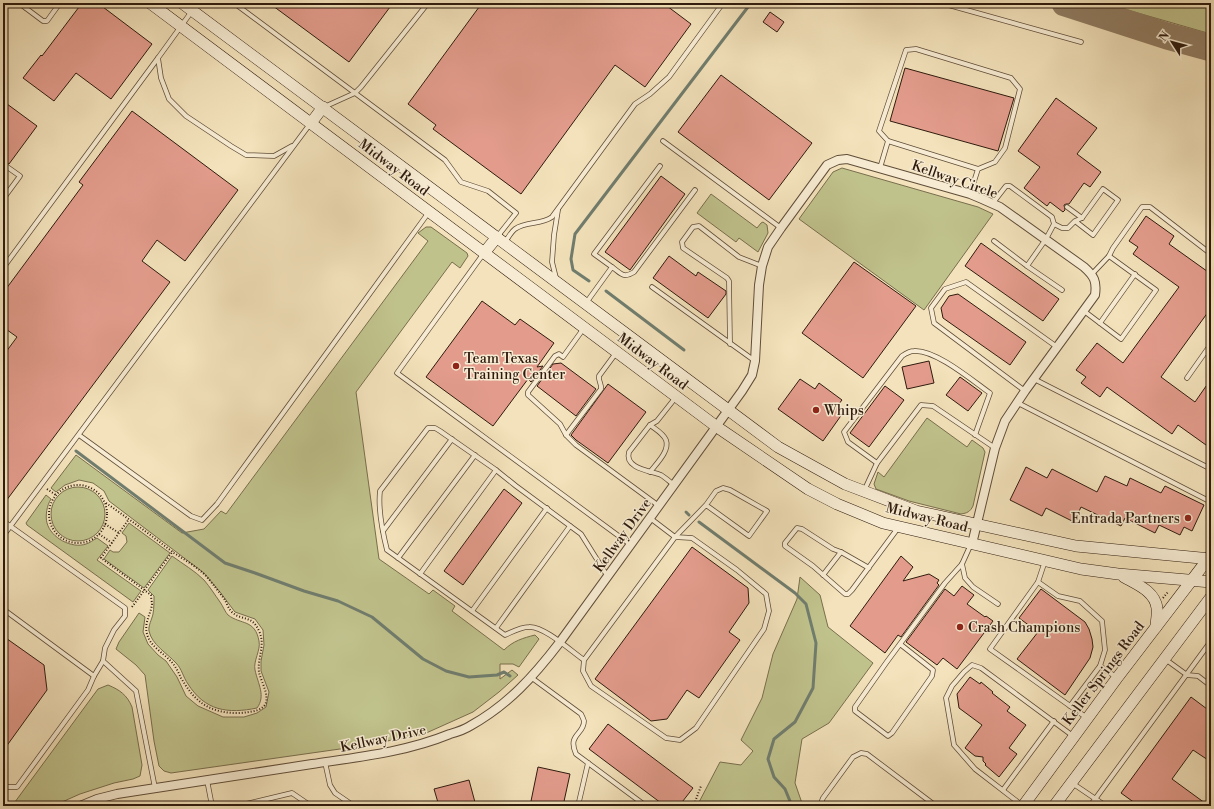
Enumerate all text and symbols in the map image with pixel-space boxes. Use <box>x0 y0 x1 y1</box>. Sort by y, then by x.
north arrow <box>1152 22 1192 62</box>
text: N <box>1156 29 1173 44</box>
street label: Midway Road <box>354 135 432 200</box>
street label: Kellway Circle <box>909 157 1000 203</box>
street label: Midway Road <box>613 329 691 394</box>
place label: Team Texas Training Center <box>464 350 565 384</box>
marker: Team Texas Training Center <box>451 361 461 371</box>
place label: Whips <box>823 402 864 420</box>
marker: Whips <box>811 405 821 415</box>
street label: Kellway Drive <box>590 495 656 576</box>
street label: Midway Road <box>884 499 970 537</box>
place label: Entrada Partners <box>1071 510 1180 528</box>
marker: Entrada Partners <box>1183 513 1193 523</box>
street label: Keller Springs Road <box>1059 618 1149 729</box>
place label: Crash Champions <box>968 619 1080 637</box>
marker: Crash Champions <box>955 622 965 632</box>
street label: Kellway Drive <box>339 721 428 757</box>

